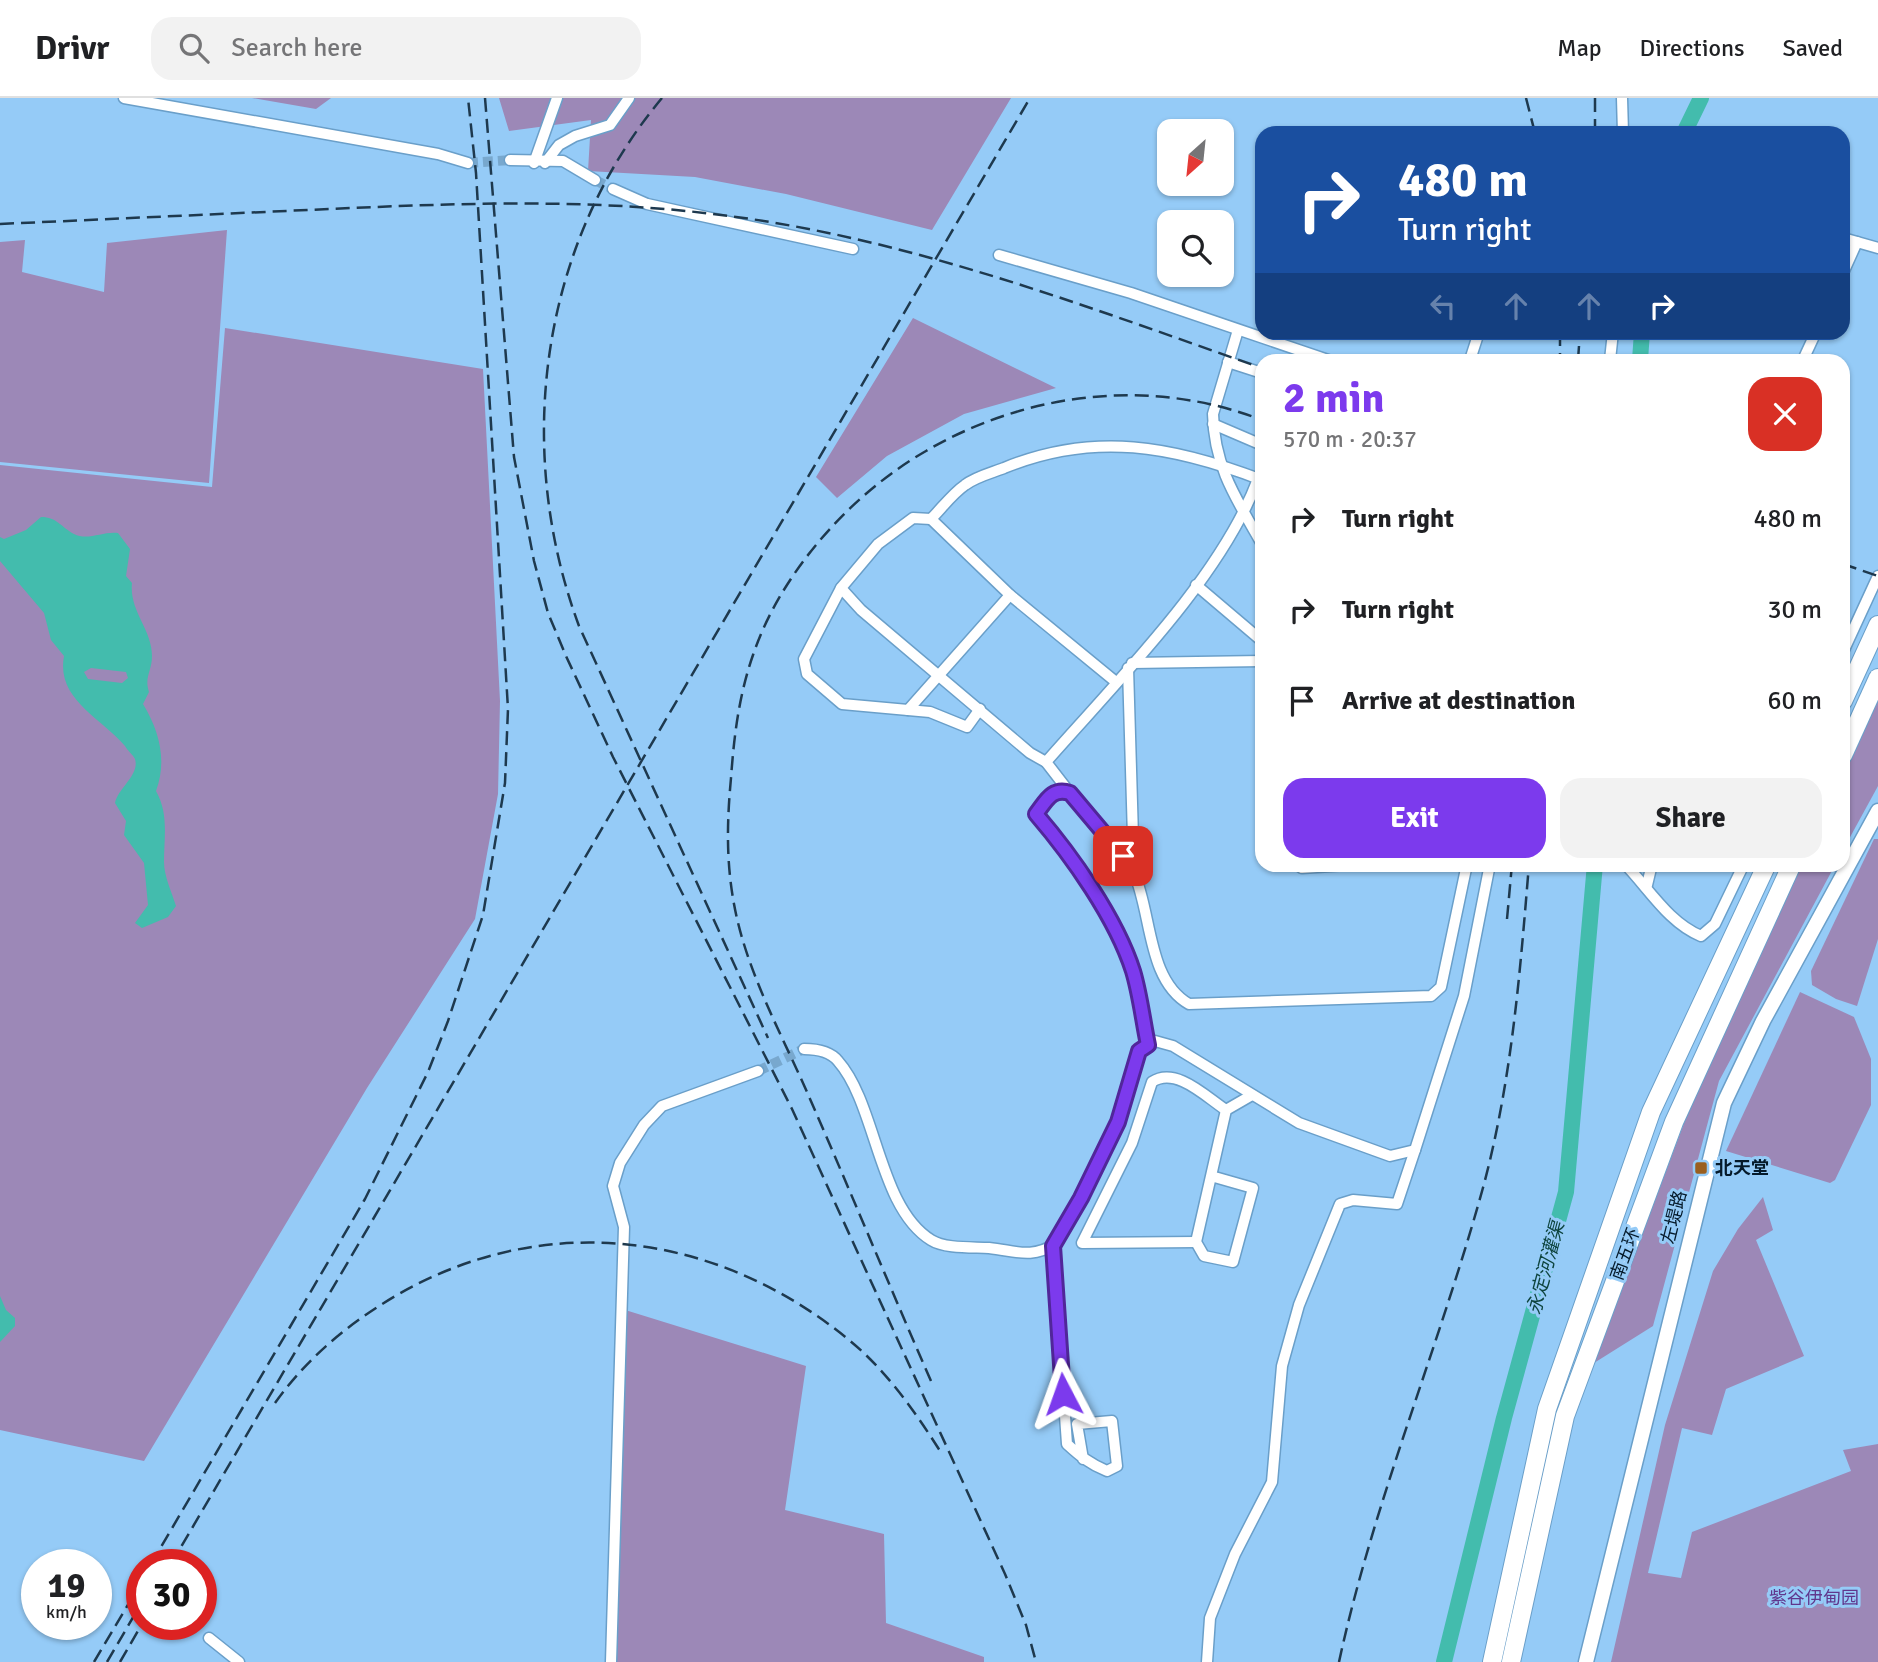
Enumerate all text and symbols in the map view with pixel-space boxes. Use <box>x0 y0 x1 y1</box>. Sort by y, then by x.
search box <box>151 17 641 80</box>
text: Drivr <box>35 28 109 69</box>
icon: search <box>175 29 213 67</box>
text: Search here <box>231 32 362 64</box>
text: Map <box>1557 33 1602 63</box>
text: Directions <box>1640 33 1745 63</box>
text: Saved <box>1783 33 1843 63</box>
north arrow <box>1157 119 1234 196</box>
map controls <box>1157 119 1234 287</box>
text: 480 m <box>1398 150 1528 210</box>
icon: right <box>1283 154 1374 245</box>
button: search <box>1157 210 1234 287</box>
text: Turn right <box>1398 210 1531 249</box>
icon: left <box>1424 287 1462 325</box>
icon: ahead <box>1497 287 1535 325</box>
icon: ahead <box>1570 287 1608 325</box>
icon: right <box>1643 287 1681 325</box>
text: 2 min <box>1283 373 1384 424</box>
button: close <box>1748 377 1822 451</box>
text: 570 m · 20:37 <box>1283 425 1417 454</box>
icon: right <box>1283 500 1321 538</box>
text: Turn right <box>1342 503 1454 535</box>
text: 480 m <box>1753 503 1822 535</box>
icon: right <box>1283 591 1321 629</box>
text: Turn right <box>1342 594 1454 626</box>
text: 30 m <box>1767 594 1822 626</box>
icon: arrive <box>1283 682 1321 720</box>
text: Arrive at destination <box>1342 685 1575 717</box>
text: 60 m <box>1767 685 1822 717</box>
button: Exit <box>1283 778 1546 858</box>
button: Share <box>1560 778 1822 858</box>
pin <box>1093 826 1153 886</box>
icon: arrive <box>1104 837 1142 875</box>
place label: 北天堂 <box>1715 1157 1769 1179</box>
marker: 北天堂 <box>1693 1160 1709 1176</box>
street label: 左堤路 <box>1657 1188 1691 1246</box>
water label: 永定河灌渠 <box>1522 1216 1571 1317</box>
street label: 南五环 <box>1605 1225 1645 1283</box>
position arrow <box>1026 1357 1100 1431</box>
speed limit sign: 30 <box>126 1549 217 1640</box>
text: 19 <box>48 1564 85 1607</box>
park label: 紫谷伊甸园 <box>1769 1587 1859 1609</box>
text: km/h <box>46 1601 87 1623</box>

